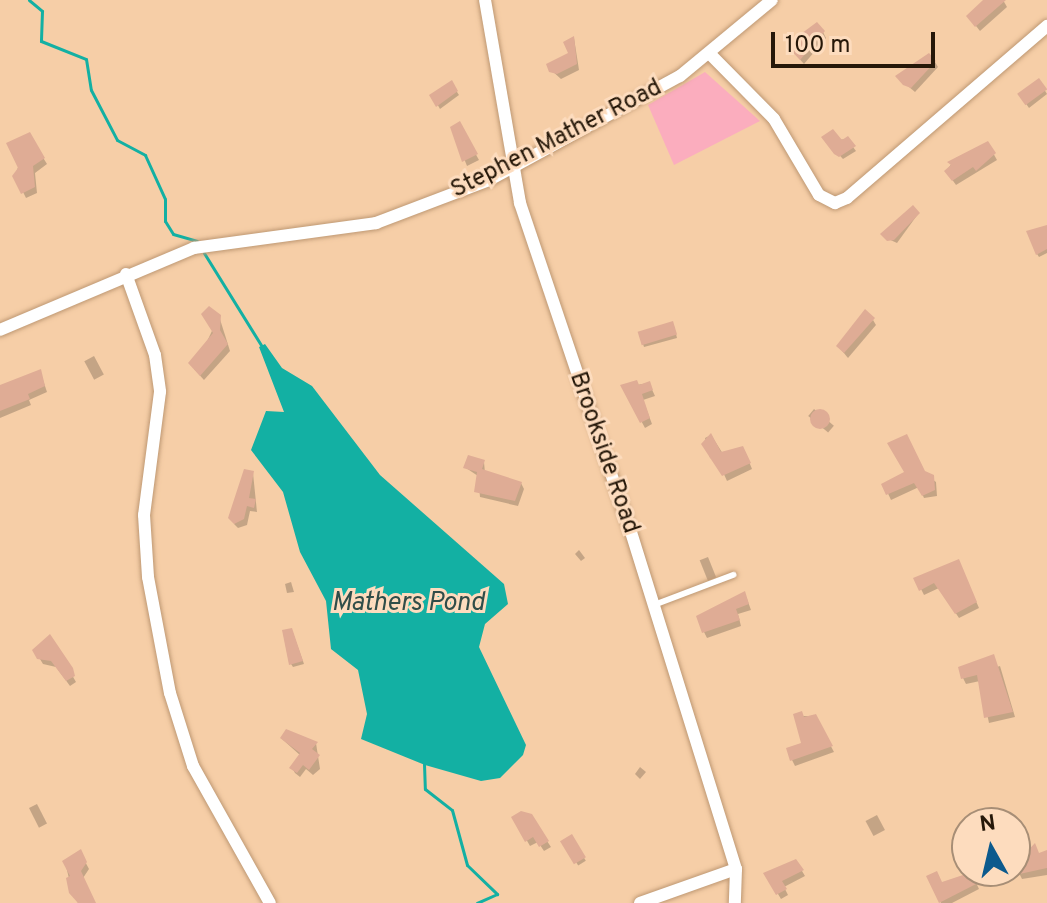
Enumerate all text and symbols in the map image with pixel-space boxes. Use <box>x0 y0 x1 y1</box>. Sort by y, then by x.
scale bar <box>775 16 939 66</box>
text: 100 m <box>785 31 851 61</box>
street label: Stephen Mather Road <box>447 74 667 206</box>
street label: Brookside Road <box>562 368 644 538</box>
water label: Mathers Pond <box>332 588 484 620</box>
north arrow <box>951 807 1031 887</box>
text: N <box>978 810 998 839</box>

